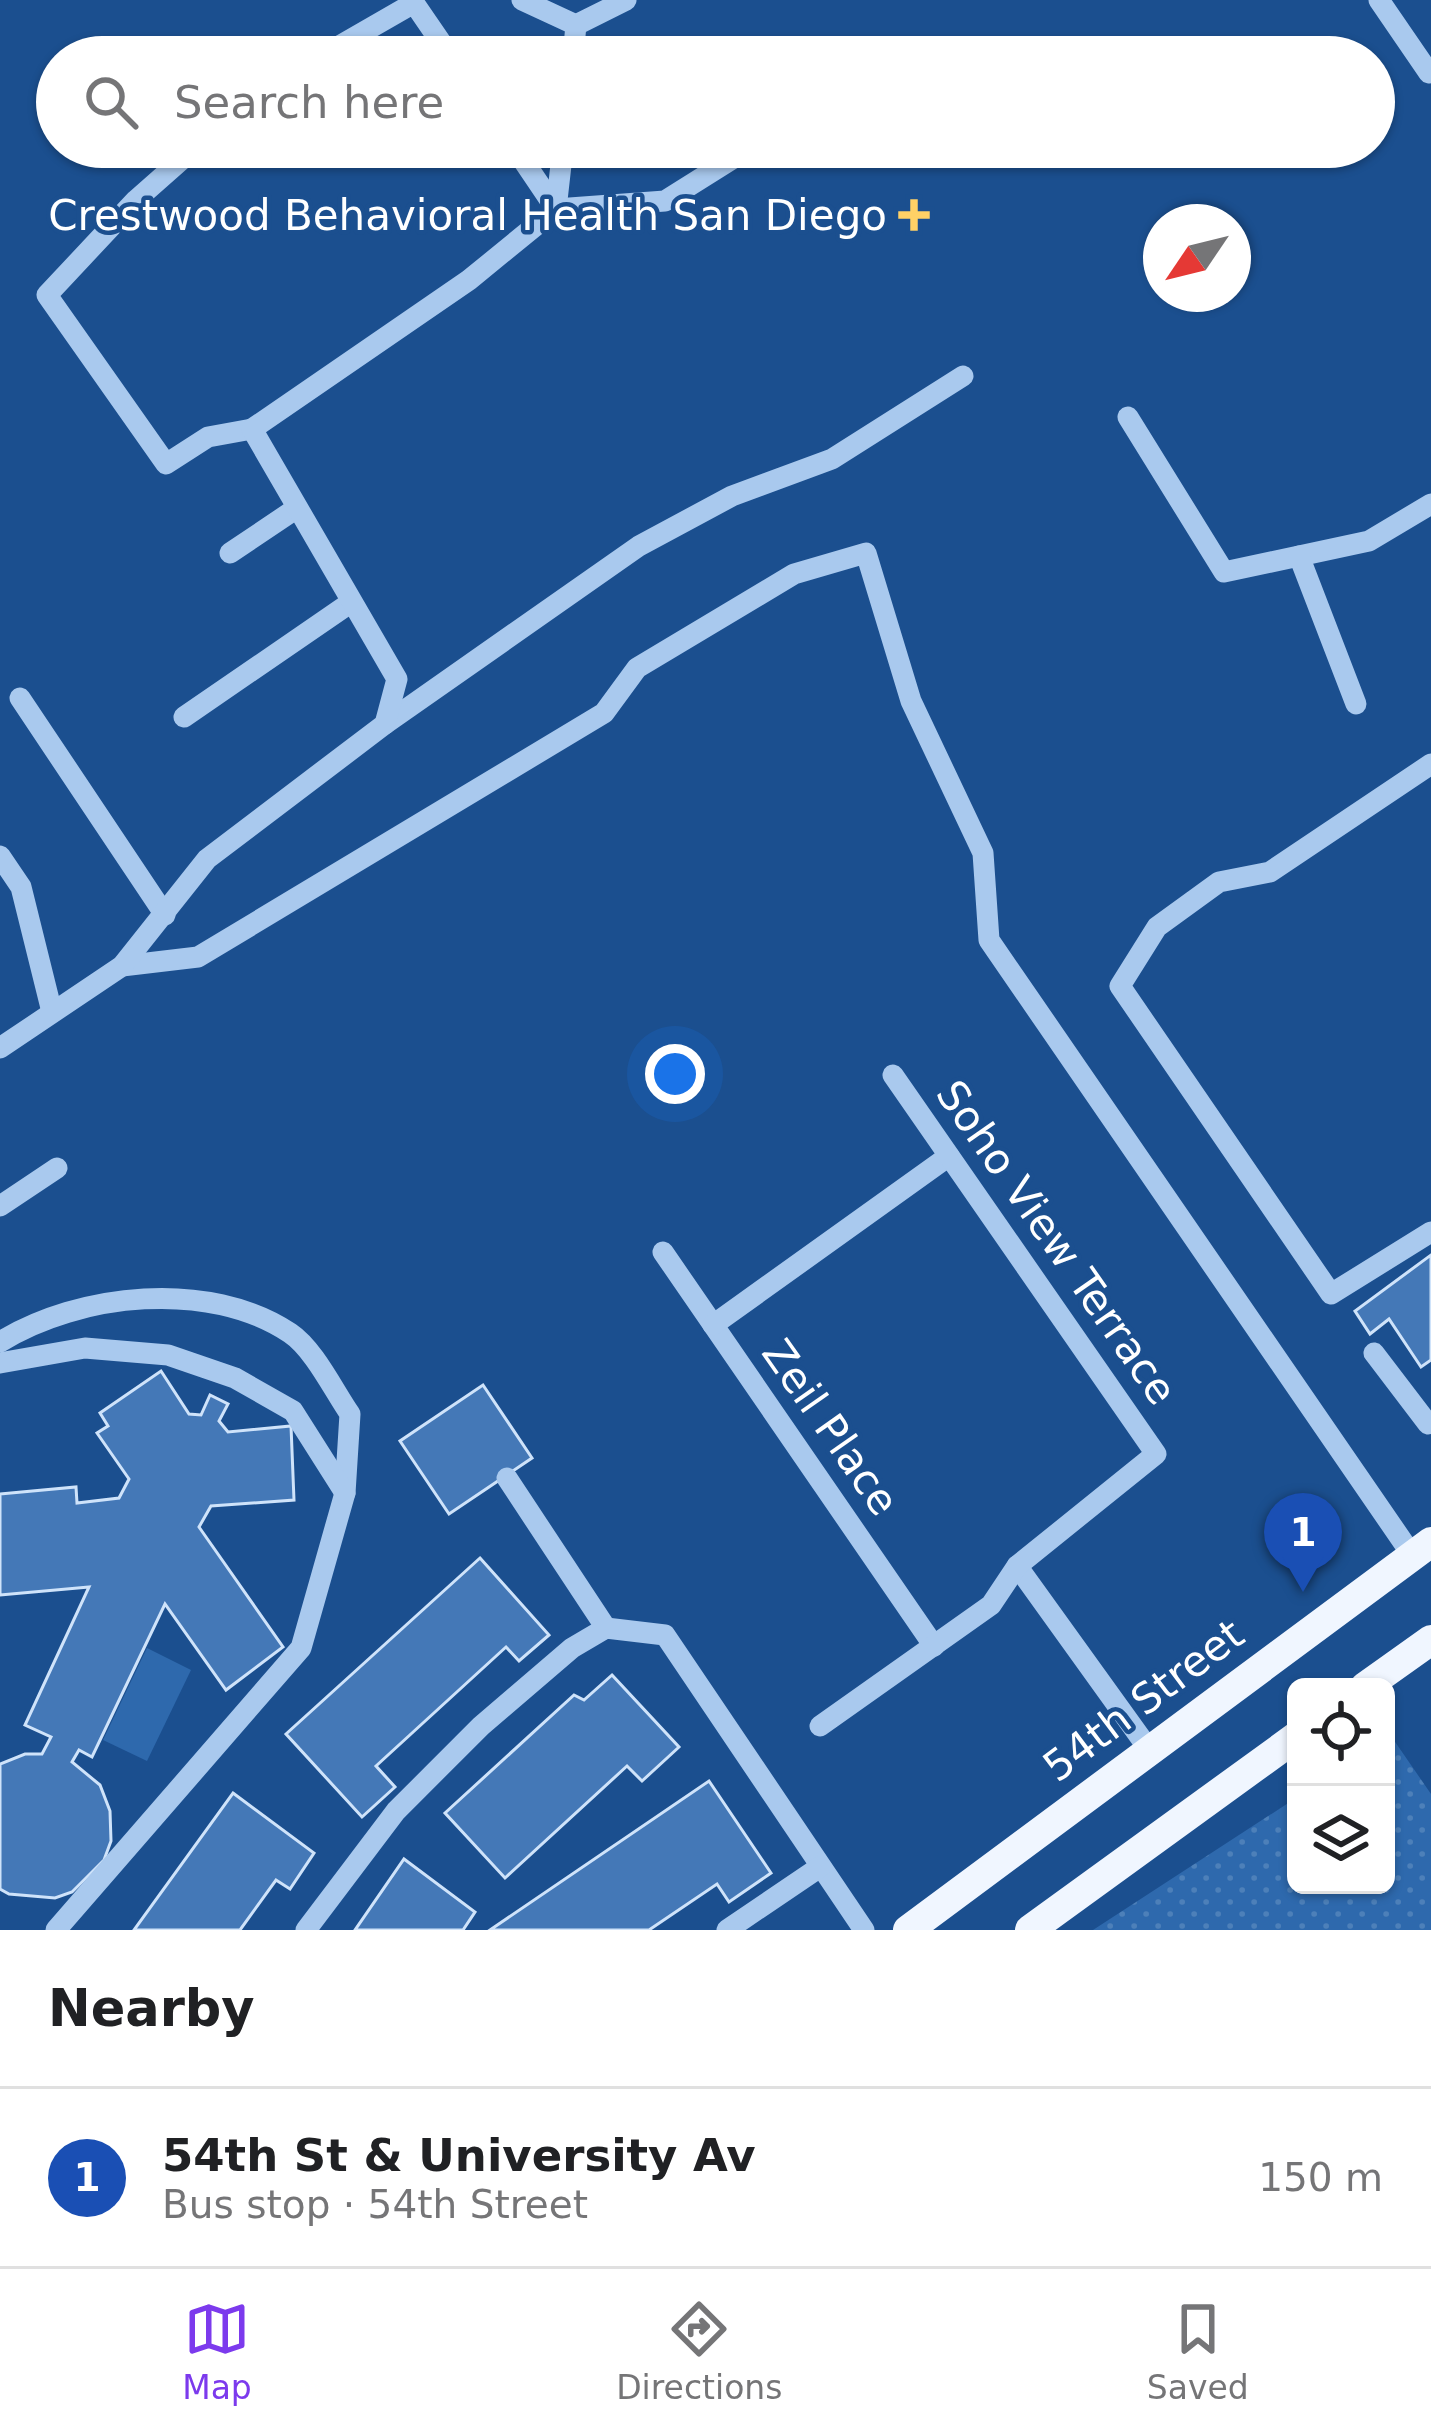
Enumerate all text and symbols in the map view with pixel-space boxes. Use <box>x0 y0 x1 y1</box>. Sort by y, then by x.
search box <box>36 36 1395 168</box>
icon: search <box>78 69 144 135</box>
text: Search here <box>174 76 444 129</box>
place label: Crestwood Behavioral Health San Diego <box>48 191 887 240</box>
marker: Crestwood Behavioral Health San Diego <box>898 199 930 231</box>
north arrow <box>1143 204 1251 312</box>
your location <box>645 1044 705 1104</box>
street label: Soho View Terrace <box>926 1071 1187 1414</box>
street label: Zeil Place <box>752 1330 909 1524</box>
pin: 1 <box>1264 1493 1342 1592</box>
street label: 54th Street <box>1034 1609 1253 1791</box>
map controls <box>1287 1678 1395 1894</box>
button: locate <box>1287 1678 1395 1786</box>
button: layers <box>1287 1786 1395 1894</box>
text: Nearby <box>48 1979 255 2038</box>
text: 54th St & University Av <box>162 2129 756 2182</box>
text: 1 <box>73 2155 101 2200</box>
text: 150 m <box>1258 2155 1383 2200</box>
text: Bus stop · 54th Street <box>162 2182 588 2227</box>
tab: Map <box>182 2296 252 2407</box>
tab: Directions <box>616 2296 782 2407</box>
tab: Saved <box>1147 2296 1249 2407</box>

